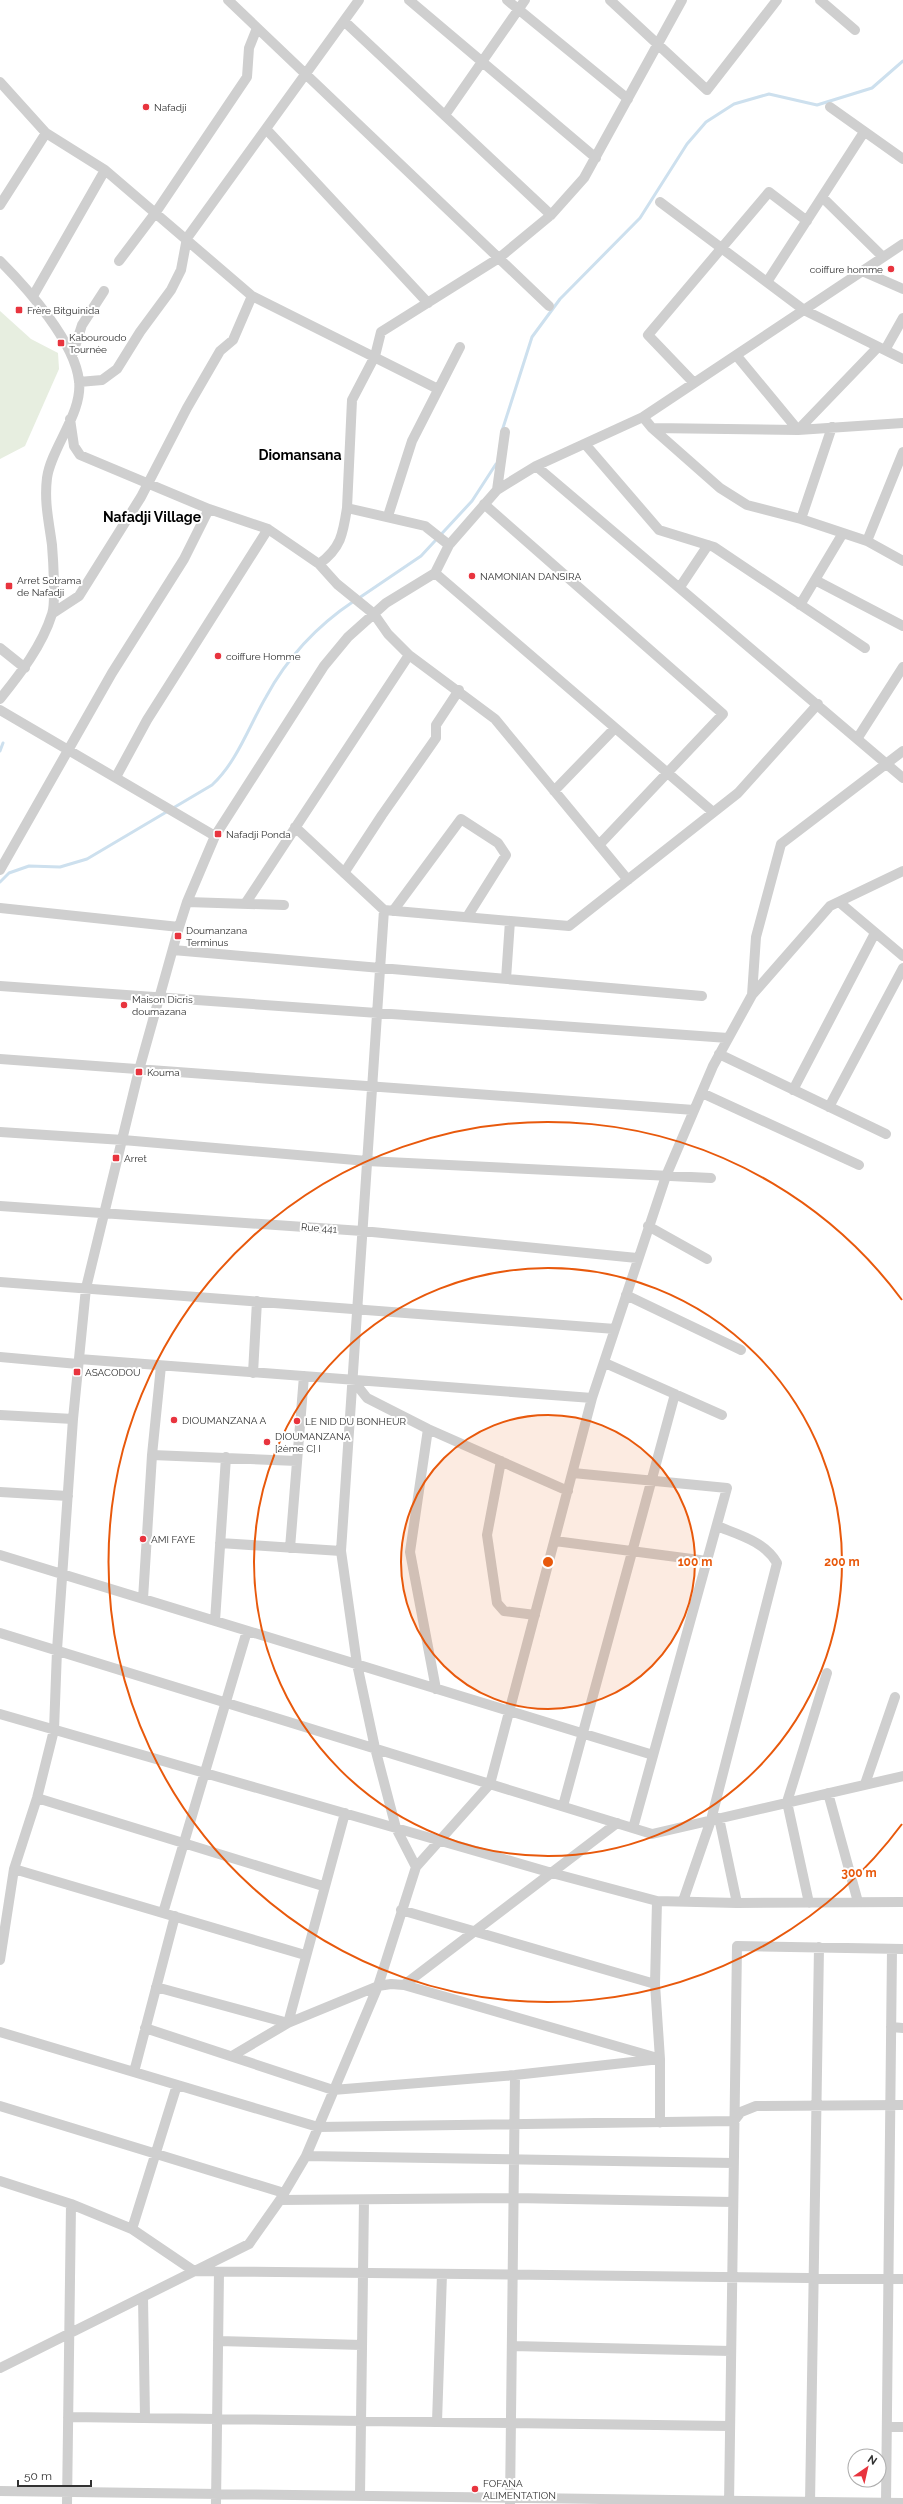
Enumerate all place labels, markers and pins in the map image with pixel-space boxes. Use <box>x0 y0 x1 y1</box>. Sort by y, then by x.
marker: Nafadji <box>141 102 151 112</box>
place label: Nafadji <box>154 102 186 113</box>
place label: coiffure homme <box>810 264 883 275</box>
marker: coiffure homme <box>886 264 896 274</box>
marker: Frère Bitguinida <box>14 305 24 315</box>
place label: Frère Bitguinida <box>27 305 100 316</box>
place label: Kabouroudo Tournée <box>69 332 126 355</box>
marker: Kabouroudo Tournée <box>56 338 66 348</box>
marker: NAMONIAN DANSIRA <box>467 571 477 581</box>
place label: NAMONIAN DANSIRA <box>480 571 581 582</box>
place label: Arret Sotrama de Nafadji <box>17 575 81 598</box>
marker: Arret Sotrama de Nafadji <box>4 581 14 591</box>
marker: coiffure Homme <box>213 651 223 661</box>
place label: coiffure Homme <box>226 651 301 662</box>
marker: Nafadji Ponda <box>213 829 223 839</box>
place label: Nafadji Ponda <box>226 829 291 840</box>
place label: Doumanzana Terminus <box>186 925 247 948</box>
marker: Doumanzana Terminus <box>173 931 183 941</box>
place label: Maison Dicris doumazana <box>132 994 193 1017</box>
marker: Maison Dicris doumazana <box>119 1000 129 1010</box>
marker: Kouma <box>134 1067 144 1077</box>
place label: Kouma <box>147 1067 180 1078</box>
marker: Arret <box>111 1153 121 1163</box>
place label: Arret <box>124 1153 147 1164</box>
marker: ASACODOU <box>72 1367 82 1377</box>
place label: ASACODOU <box>85 1367 141 1378</box>
marker: DIOUMANZANA A <box>169 1415 179 1425</box>
place label: DIOUMANZANA A <box>182 1415 266 1426</box>
marker: LE NID DU BONHEUR <box>292 1416 302 1426</box>
place label: LE NID DU BONHEUR <box>305 1416 407 1427</box>
place label: DIOUMANZANA [2ème C] I <box>275 1431 351 1454</box>
marker: DIOUMANZANA [2ème C] I <box>262 1437 272 1447</box>
marker: AMI FAYE <box>138 1534 148 1544</box>
place label: AMI FAYE <box>151 1534 195 1545</box>
centre of rings <box>541 1555 555 1569</box>
place label: FOFANA ALIMENTATION <box>483 2478 556 2501</box>
marker: FOFANA ALIMENTATION <box>470 2484 480 2494</box>

